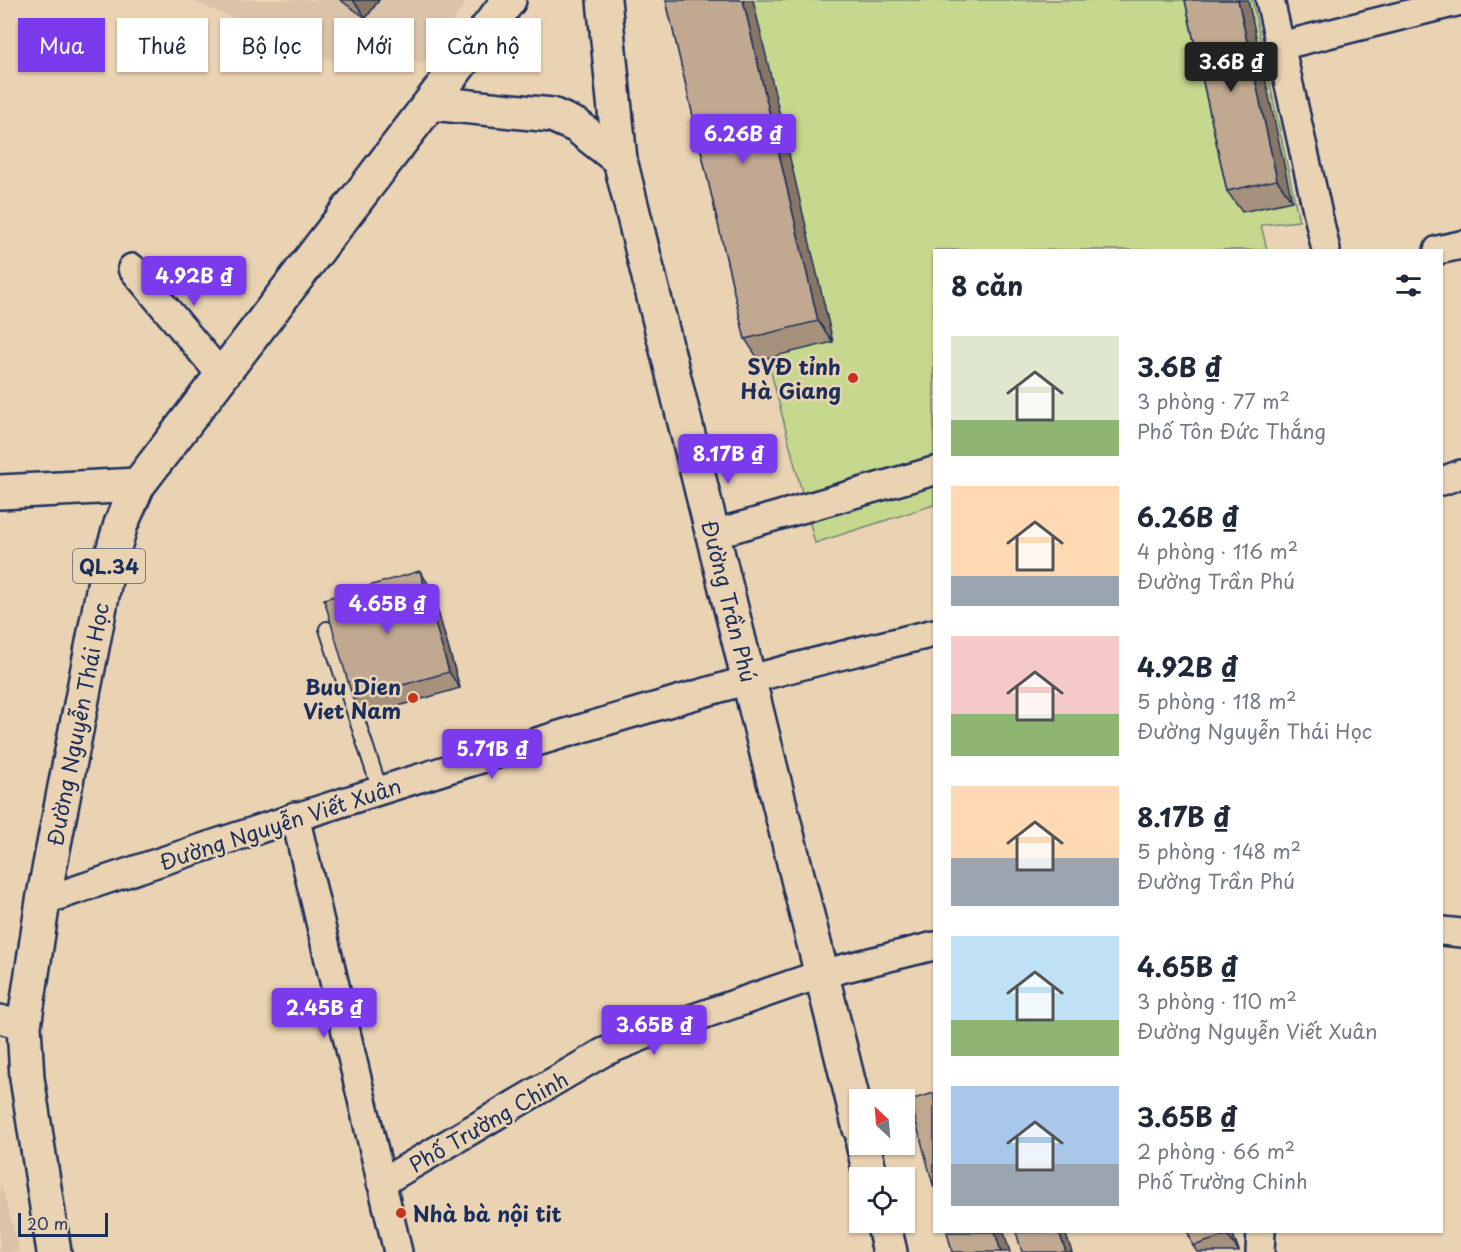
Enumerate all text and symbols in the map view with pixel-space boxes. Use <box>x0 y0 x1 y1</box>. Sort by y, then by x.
chip: Mua <box>18 18 105 72</box>
chip: Thuê <box>117 18 208 72</box>
chip: Bộ lọc <box>220 18 322 72</box>
chip: Mới <box>334 18 414 72</box>
chip: Căn hộ <box>426 18 541 72</box>
pin: 3.6B ₫ <box>1182 42 1280 93</box>
text: 3.6B ₫ <box>1199 46 1263 76</box>
pin: 6.26B ₫ <box>688 114 798 165</box>
text: 6.26B ₫ <box>704 118 782 148</box>
pin: 4.92B ₫ <box>139 256 249 307</box>
text: 4.92B ₫ <box>155 260 233 290</box>
text: 8 căn <box>951 266 1023 305</box>
icon: filters <box>1392 269 1425 302</box>
text: 3.6B ₫ <box>1137 347 1221 386</box>
place label: SVĐ tỉnh Hà Giang <box>741 350 841 406</box>
icon: home <box>999 360 1071 432</box>
marker: SVĐ tỉnh Hà Giang <box>846 371 860 385</box>
text: 3 phòng · 77 m² <box>1137 386 1290 416</box>
text: Phố Tôn Đức Thắng <box>1137 416 1326 446</box>
pin: 8.17B ₫ <box>673 434 783 485</box>
text: 8.17B ₫ <box>692 438 764 468</box>
text: 6.26B ₫ <box>1137 497 1238 536</box>
icon: home <box>999 510 1071 582</box>
street label: Đường Trần Phú <box>694 517 766 685</box>
text: 4 phòng · 116 m² <box>1137 536 1298 566</box>
road number: QL.34 <box>73 549 145 583</box>
text: Đường Trần Phú <box>1137 566 1295 596</box>
pin: 4.65B ₫ <box>332 584 442 635</box>
text: 4.65B ₫ <box>348 588 426 618</box>
street label: Đường Nguyễn Thái Học <box>38 600 116 848</box>
text: 4.92B ₫ <box>1137 647 1238 686</box>
icon: home <box>999 660 1071 732</box>
place label: Buu Dien Viet Nam <box>303 670 401 726</box>
text: 5 phòng · 118 m² <box>1137 686 1297 716</box>
marker: Buu Dien Viet Nam <box>406 691 420 705</box>
text: Đường Nguyễn Thái Học <box>1137 716 1372 746</box>
pin: 5.71B ₫ <box>437 729 547 780</box>
text: 5.71B ₫ <box>456 733 528 763</box>
street label: Đường Nguyễn Viết Xuân <box>155 769 405 877</box>
text: 8.17B ₫ <box>1137 797 1230 836</box>
icon: home <box>999 810 1071 882</box>
text: 5 phòng · 148 m² <box>1137 836 1301 866</box>
text: Đường Trần Phú <box>1137 866 1295 896</box>
text: 4.65B ₫ <box>1137 947 1237 986</box>
icon: home <box>999 960 1071 1032</box>
text: 3 phòng · 110 m² <box>1137 986 1297 1016</box>
pin: 2.45B ₫ <box>269 988 379 1039</box>
text: 2.45B ₫ <box>286 992 362 1022</box>
pin: 3.65B ₫ <box>599 1005 709 1056</box>
text: 3.65B ₫ <box>616 1009 692 1039</box>
text: Đường Nguyễn Viết Xuân <box>1137 1016 1378 1046</box>
street label: Phố Trường Chinh <box>402 1062 574 1180</box>
north arrow <box>849 1089 915 1155</box>
map controls <box>849 1089 915 1233</box>
text: 3.65B ₫ <box>1137 1097 1237 1136</box>
icon: home <box>999 1110 1071 1182</box>
text: 2 phòng · 66 m² <box>1137 1136 1295 1166</box>
text: Phố Trường Chinh <box>1137 1166 1308 1196</box>
button: locate <box>849 1167 915 1233</box>
place label: Nhà bà nội tit <box>413 1197 562 1229</box>
marker: Nhà bà nội tit <box>394 1206 408 1220</box>
scale bar <box>18 1210 108 1238</box>
text: 20 m <box>27 1211 68 1235</box>

